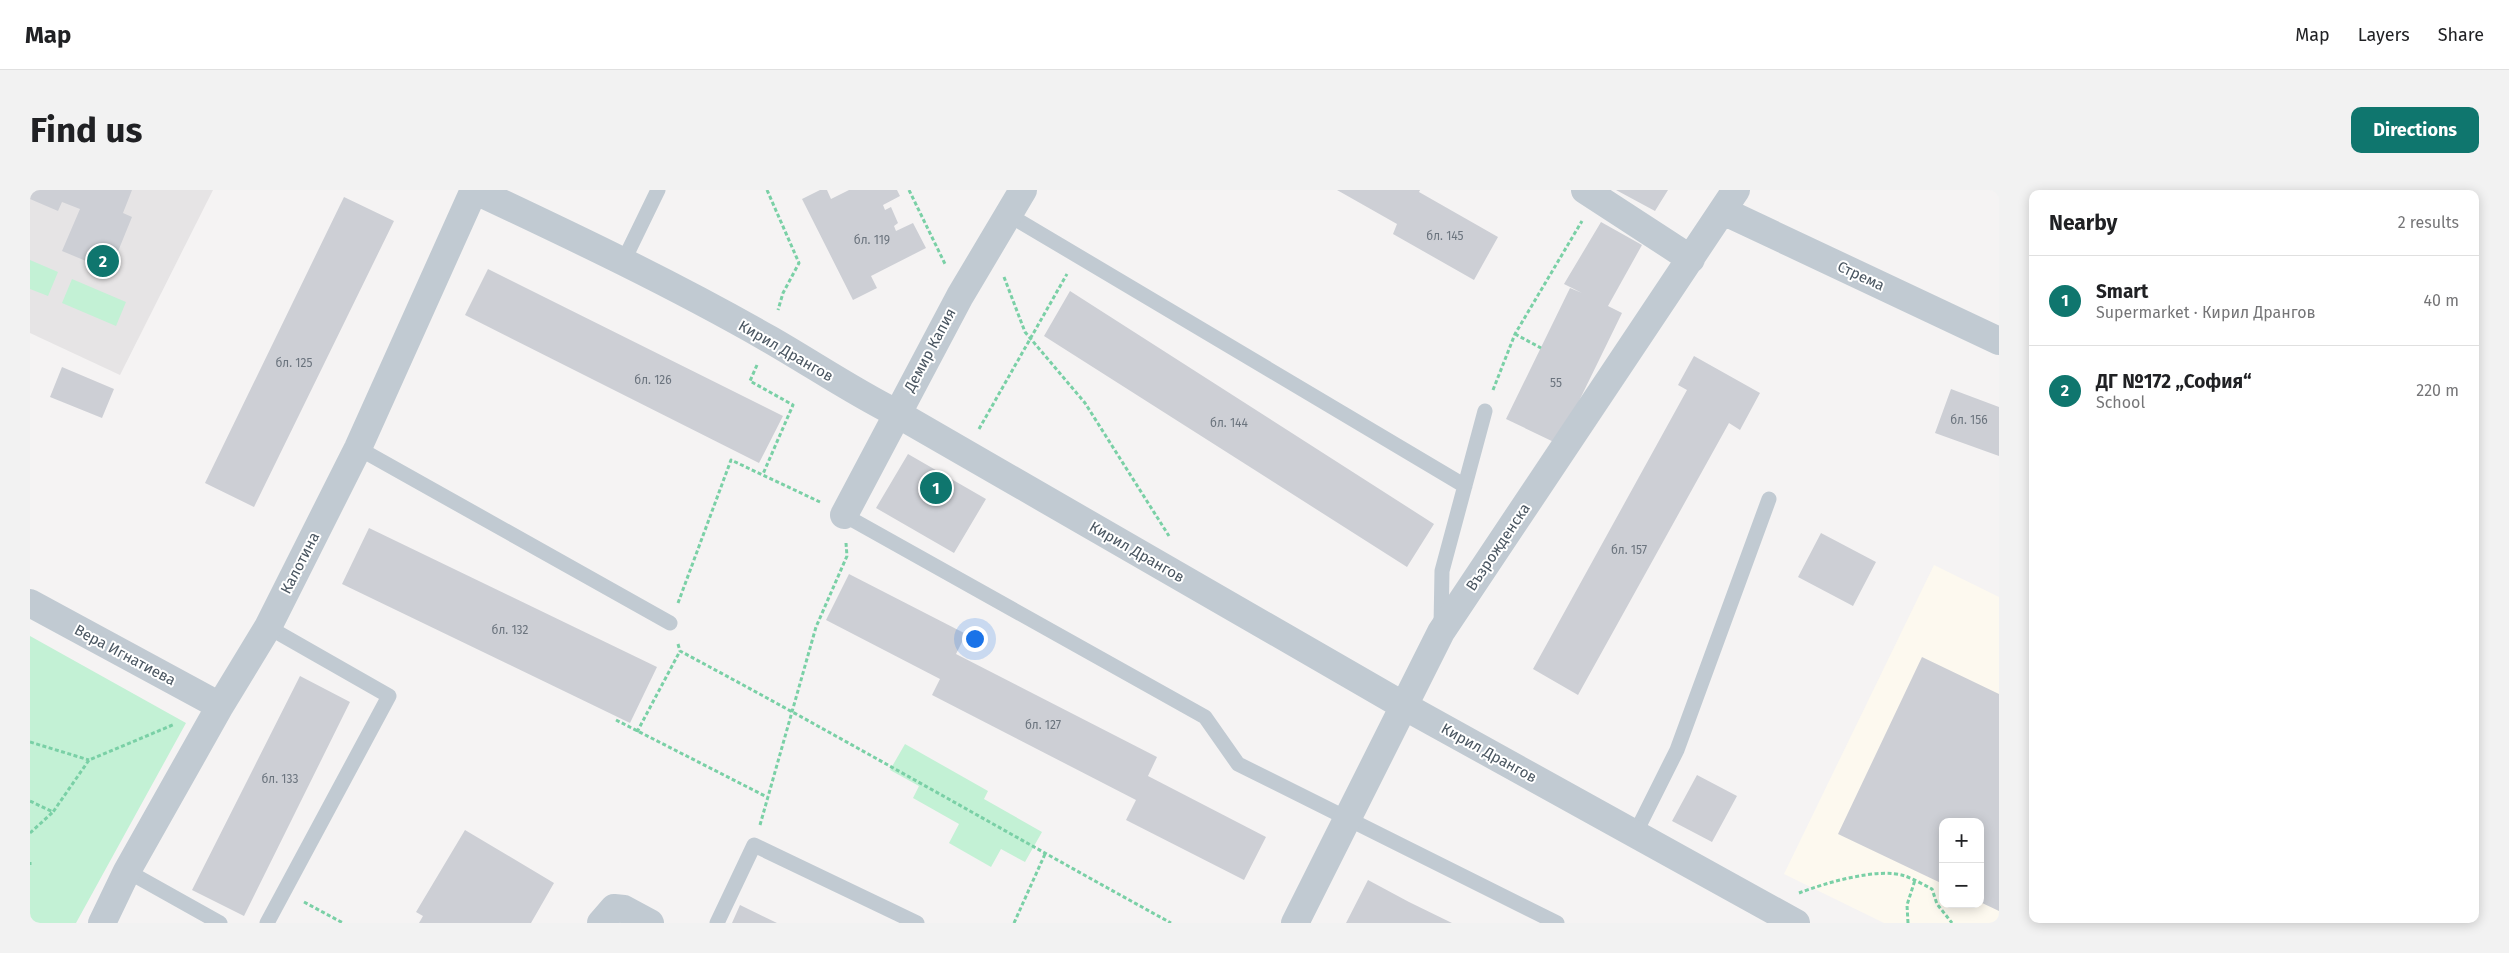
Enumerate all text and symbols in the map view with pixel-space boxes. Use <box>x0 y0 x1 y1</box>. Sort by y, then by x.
text: Map <box>25 21 71 49</box>
text: Map <box>2295 24 2330 46</box>
text: Layers <box>2358 24 2410 46</box>
text: Share <box>2438 24 2484 46</box>
button: Directions <box>2351 107 2479 153</box>
text: Find us <box>30 109 142 151</box>
text: Nearby <box>2049 210 2117 236</box>
text: 2 results <box>2398 213 2459 232</box>
house number: бл. 145 <box>1426 229 1464 243</box>
house number: бл. 119 <box>854 233 890 247</box>
pin: 2 <box>87 242 119 280</box>
street label: Стрема <box>1835 257 1887 295</box>
text: Smart <box>2096 280 2148 303</box>
text: 1 <box>2061 291 2069 310</box>
text: 40 m <box>2424 291 2459 310</box>
text: Supermarket · Кирил Дрангов <box>2096 303 2316 322</box>
street label: Демир Капия <box>900 305 960 396</box>
street label: Кирил Дрангов <box>735 317 837 385</box>
house number: бл. 125 <box>276 356 312 370</box>
text: ДГ №172 „София“ <box>2096 370 2252 393</box>
house number: бл. 126 <box>634 373 672 387</box>
house number: 55 <box>1550 376 1562 390</box>
text: 2 <box>2061 381 2069 400</box>
text: 220 m <box>2416 381 2459 400</box>
text: School <box>2096 393 2145 412</box>
house number: бл. 156 <box>1950 413 1988 427</box>
house number: бл. 144 <box>1210 416 1248 430</box>
pin: 1 <box>920 469 952 507</box>
street label: Възрожденска <box>1462 500 1534 594</box>
street label: Кирил Дрангов <box>1086 518 1188 586</box>
street label: Калотина <box>277 529 323 597</box>
house number: бл. 157 <box>1611 543 1647 557</box>
street label: Вера Игнатиева <box>71 621 179 689</box>
house number: бл. 132 <box>492 623 528 637</box>
your location <box>962 626 988 652</box>
house number: бл. 127 <box>1025 718 1061 732</box>
street label: Кирил Дрангов <box>1438 719 1540 787</box>
house number: бл. 133 <box>262 772 298 786</box>
map controls <box>1939 818 1984 908</box>
button: + <box>1939 818 1984 863</box>
button: − <box>1939 863 1984 908</box>

